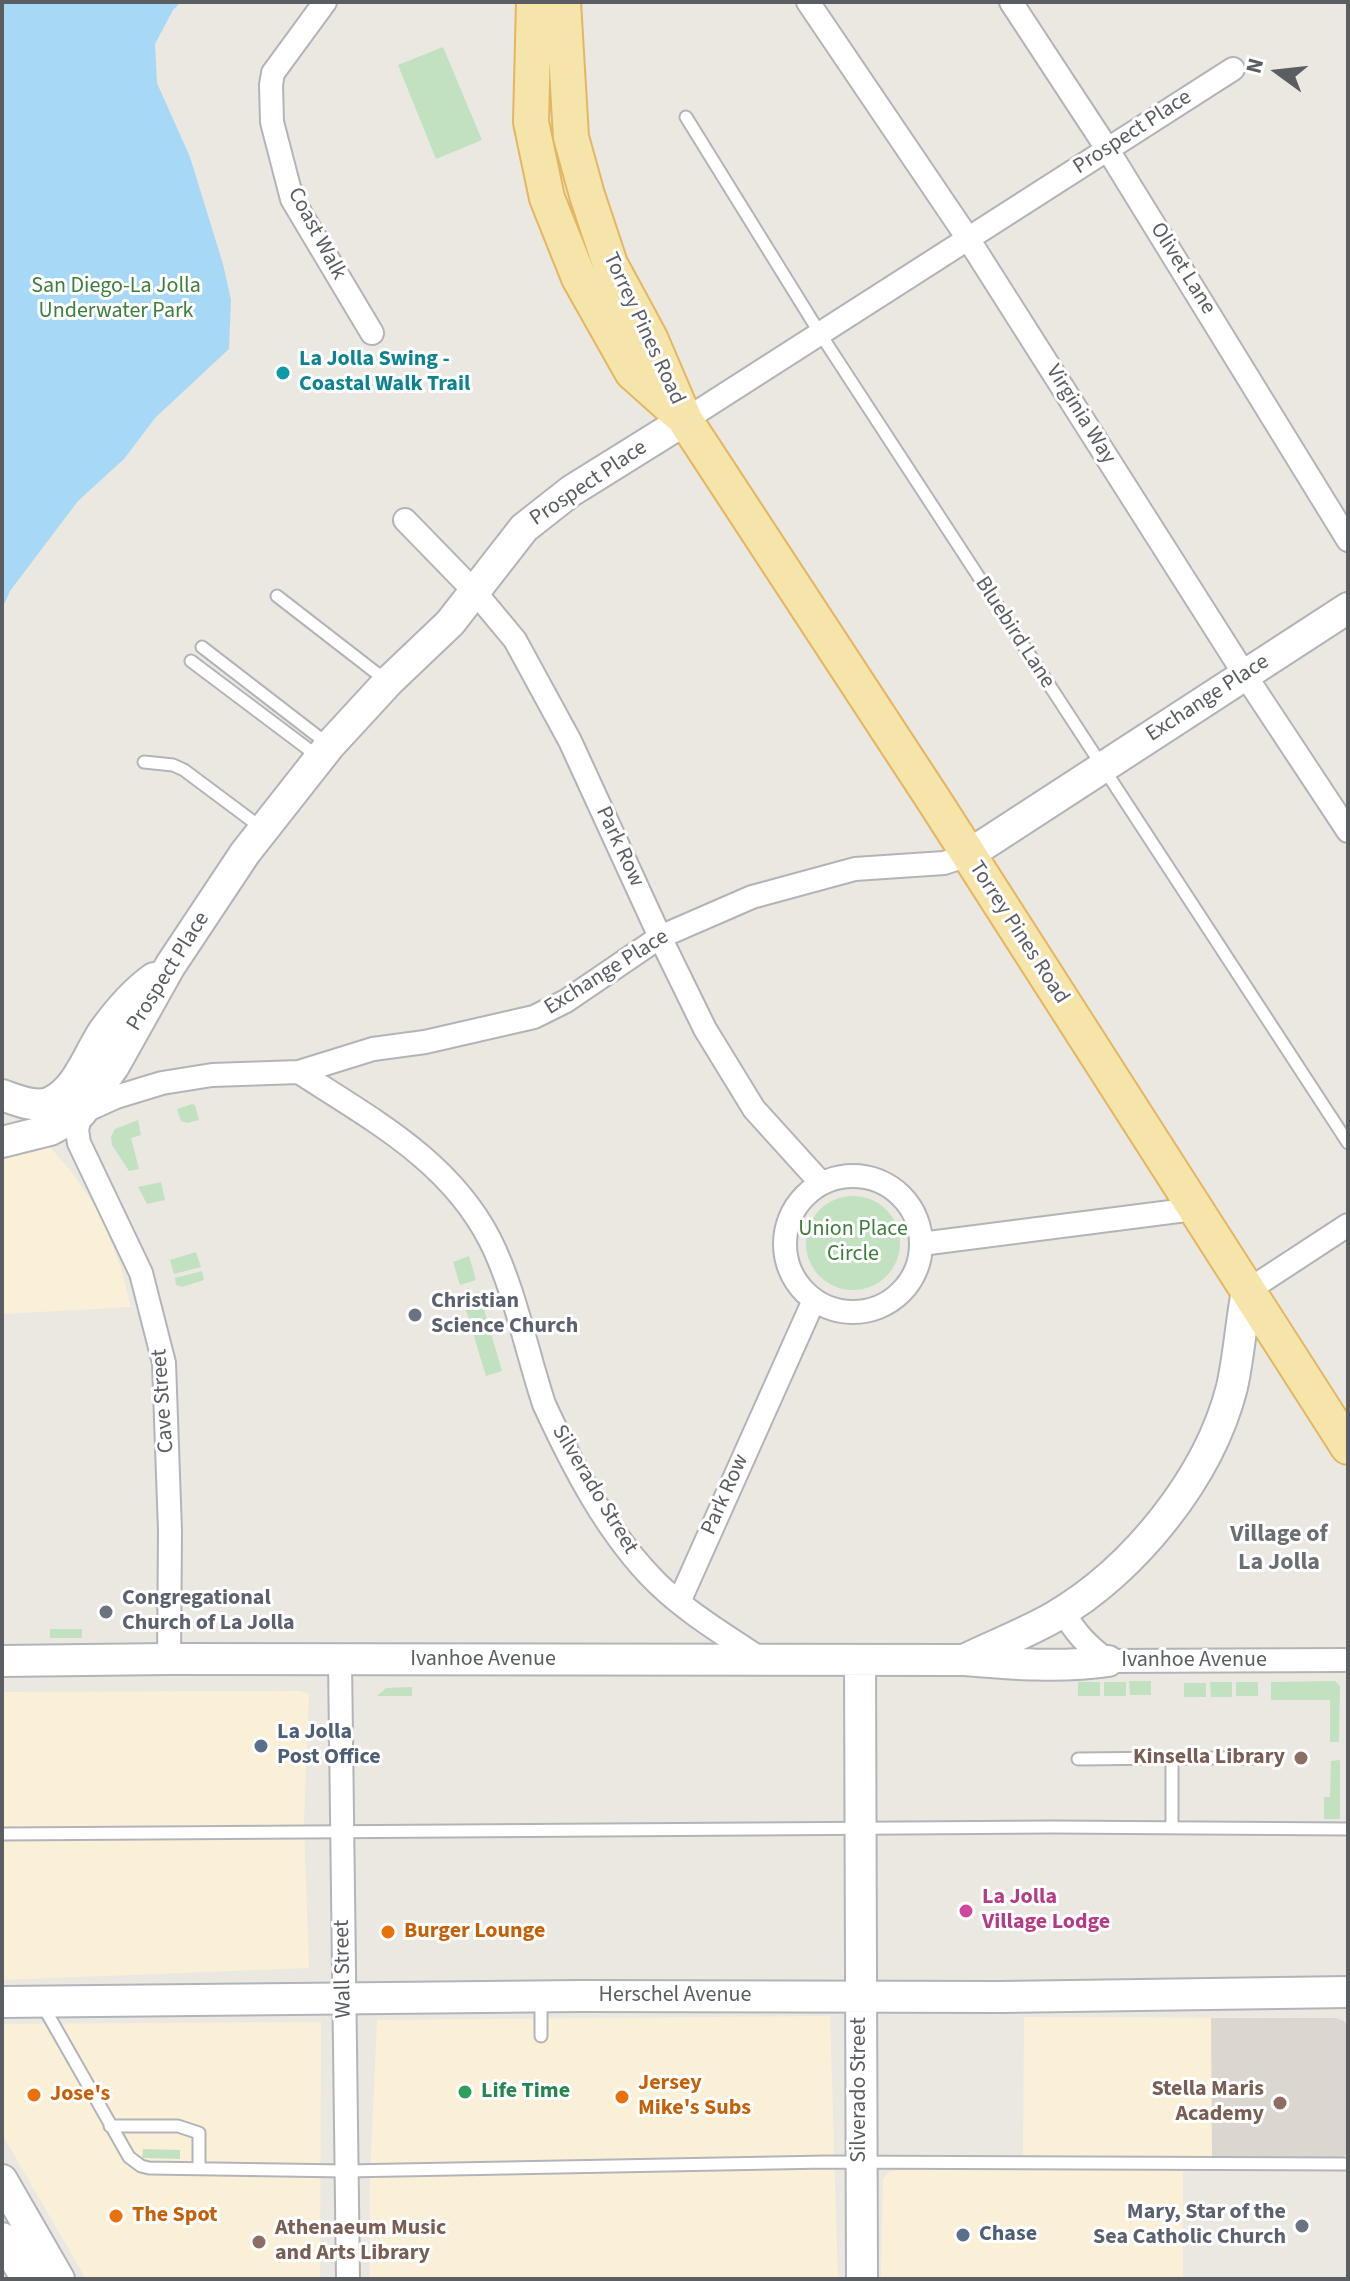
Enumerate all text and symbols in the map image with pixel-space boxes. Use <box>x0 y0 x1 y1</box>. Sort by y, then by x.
north arrow <box>1238 32 1318 112</box>
text: N <box>1237 55 1272 77</box>
street label: Prospect Place <box>1069 85 1197 181</box>
street label: Coast Walk <box>281 183 351 285</box>
street label: Olivet Lane <box>1143 218 1221 320</box>
street label: Torrey Pines Road <box>596 249 690 409</box>
park label: San Diego-La Jolla Underwater Park <box>31 274 201 326</box>
place label: La Jolla Swing - Coastal Walk Trail <box>299 347 470 398</box>
street label: Virginia Way <box>1039 361 1121 469</box>
marker: La Jolla Swing - Coastal Walk Trail <box>274 364 292 382</box>
street label: Prospect Place <box>526 435 652 533</box>
street label: Bluebird Lane <box>968 572 1060 694</box>
street label: Exchange Place <box>1142 649 1274 749</box>
street label: Park Row <box>589 803 649 891</box>
street label: Torrey Pines Road <box>962 857 1074 1009</box>
street label: Prospect Place <box>122 908 216 1036</box>
street label: Exchange Place <box>540 924 674 1022</box>
park label: Union Place Circle <box>798 1217 908 1268</box>
place label: Christian Science Church <box>431 1289 578 1340</box>
marker: Christian Science Church <box>406 1306 424 1324</box>
street label: Cave Street <box>147 1348 181 1454</box>
street label: Silverado Street <box>545 1421 643 1559</box>
street label: Park Row <box>697 1451 755 1539</box>
district label: Village of La Jolla <box>1230 1522 1328 1578</box>
place label: Congregational Church of La Jolla <box>122 1586 295 1638</box>
marker: Congregational Church of La Jolla <box>97 1603 115 1621</box>
street label: Ivanhoe Avenue <box>410 1647 556 1673</box>
street label: Ivanhoe Avenue <box>1121 1648 1267 1674</box>
place label: La Jolla Post Office <box>277 1720 381 1772</box>
marker: La Jolla Post Office <box>252 1737 270 1755</box>
place label: Kinsella Library <box>1133 1745 1285 1771</box>
marker: Kinsella Library <box>1292 1749 1310 1767</box>
place label: La Jolla Village Lodge <box>982 1885 1110 1936</box>
marker: La Jolla Village Lodge <box>957 1902 975 1920</box>
street label: Wall Street <box>330 1919 358 2019</box>
place label: Burger Lounge <box>404 1919 545 1945</box>
marker: Burger Lounge <box>379 1923 397 1941</box>
street label: Herschel Avenue <box>599 1983 751 2009</box>
street label: Silverado Street <box>847 2017 873 2163</box>
place label: Jersey Mike's Subs <box>638 2071 751 2122</box>
place label: Stella Maris Academy <box>1151 2077 1264 2128</box>
place label: Life Time <box>481 2079 570 2105</box>
place label: Jose's <box>50 2082 110 2108</box>
marker: Life Time <box>456 2083 474 2101</box>
marker: Jose's <box>25 2086 43 2104</box>
marker: Jersey Mike's Subs <box>613 2088 631 2106</box>
marker: Stella Maris Academy <box>1271 2094 1289 2112</box>
place label: Mary, Star of the Sea Catholic Church <box>1093 2200 1286 2252</box>
place label: The Spot <box>132 2203 217 2229</box>
marker: The Spot <box>107 2207 125 2225</box>
place label: Athenaeum Music and Arts Library <box>275 2216 446 2268</box>
marker: Mary, Star of the Sea Catholic Church <box>1293 2217 1311 2235</box>
place label: Chase <box>979 2222 1037 2248</box>
marker: Chase <box>954 2226 972 2244</box>
marker: Athenaeum Music and Arts Library <box>250 2233 268 2251</box>

